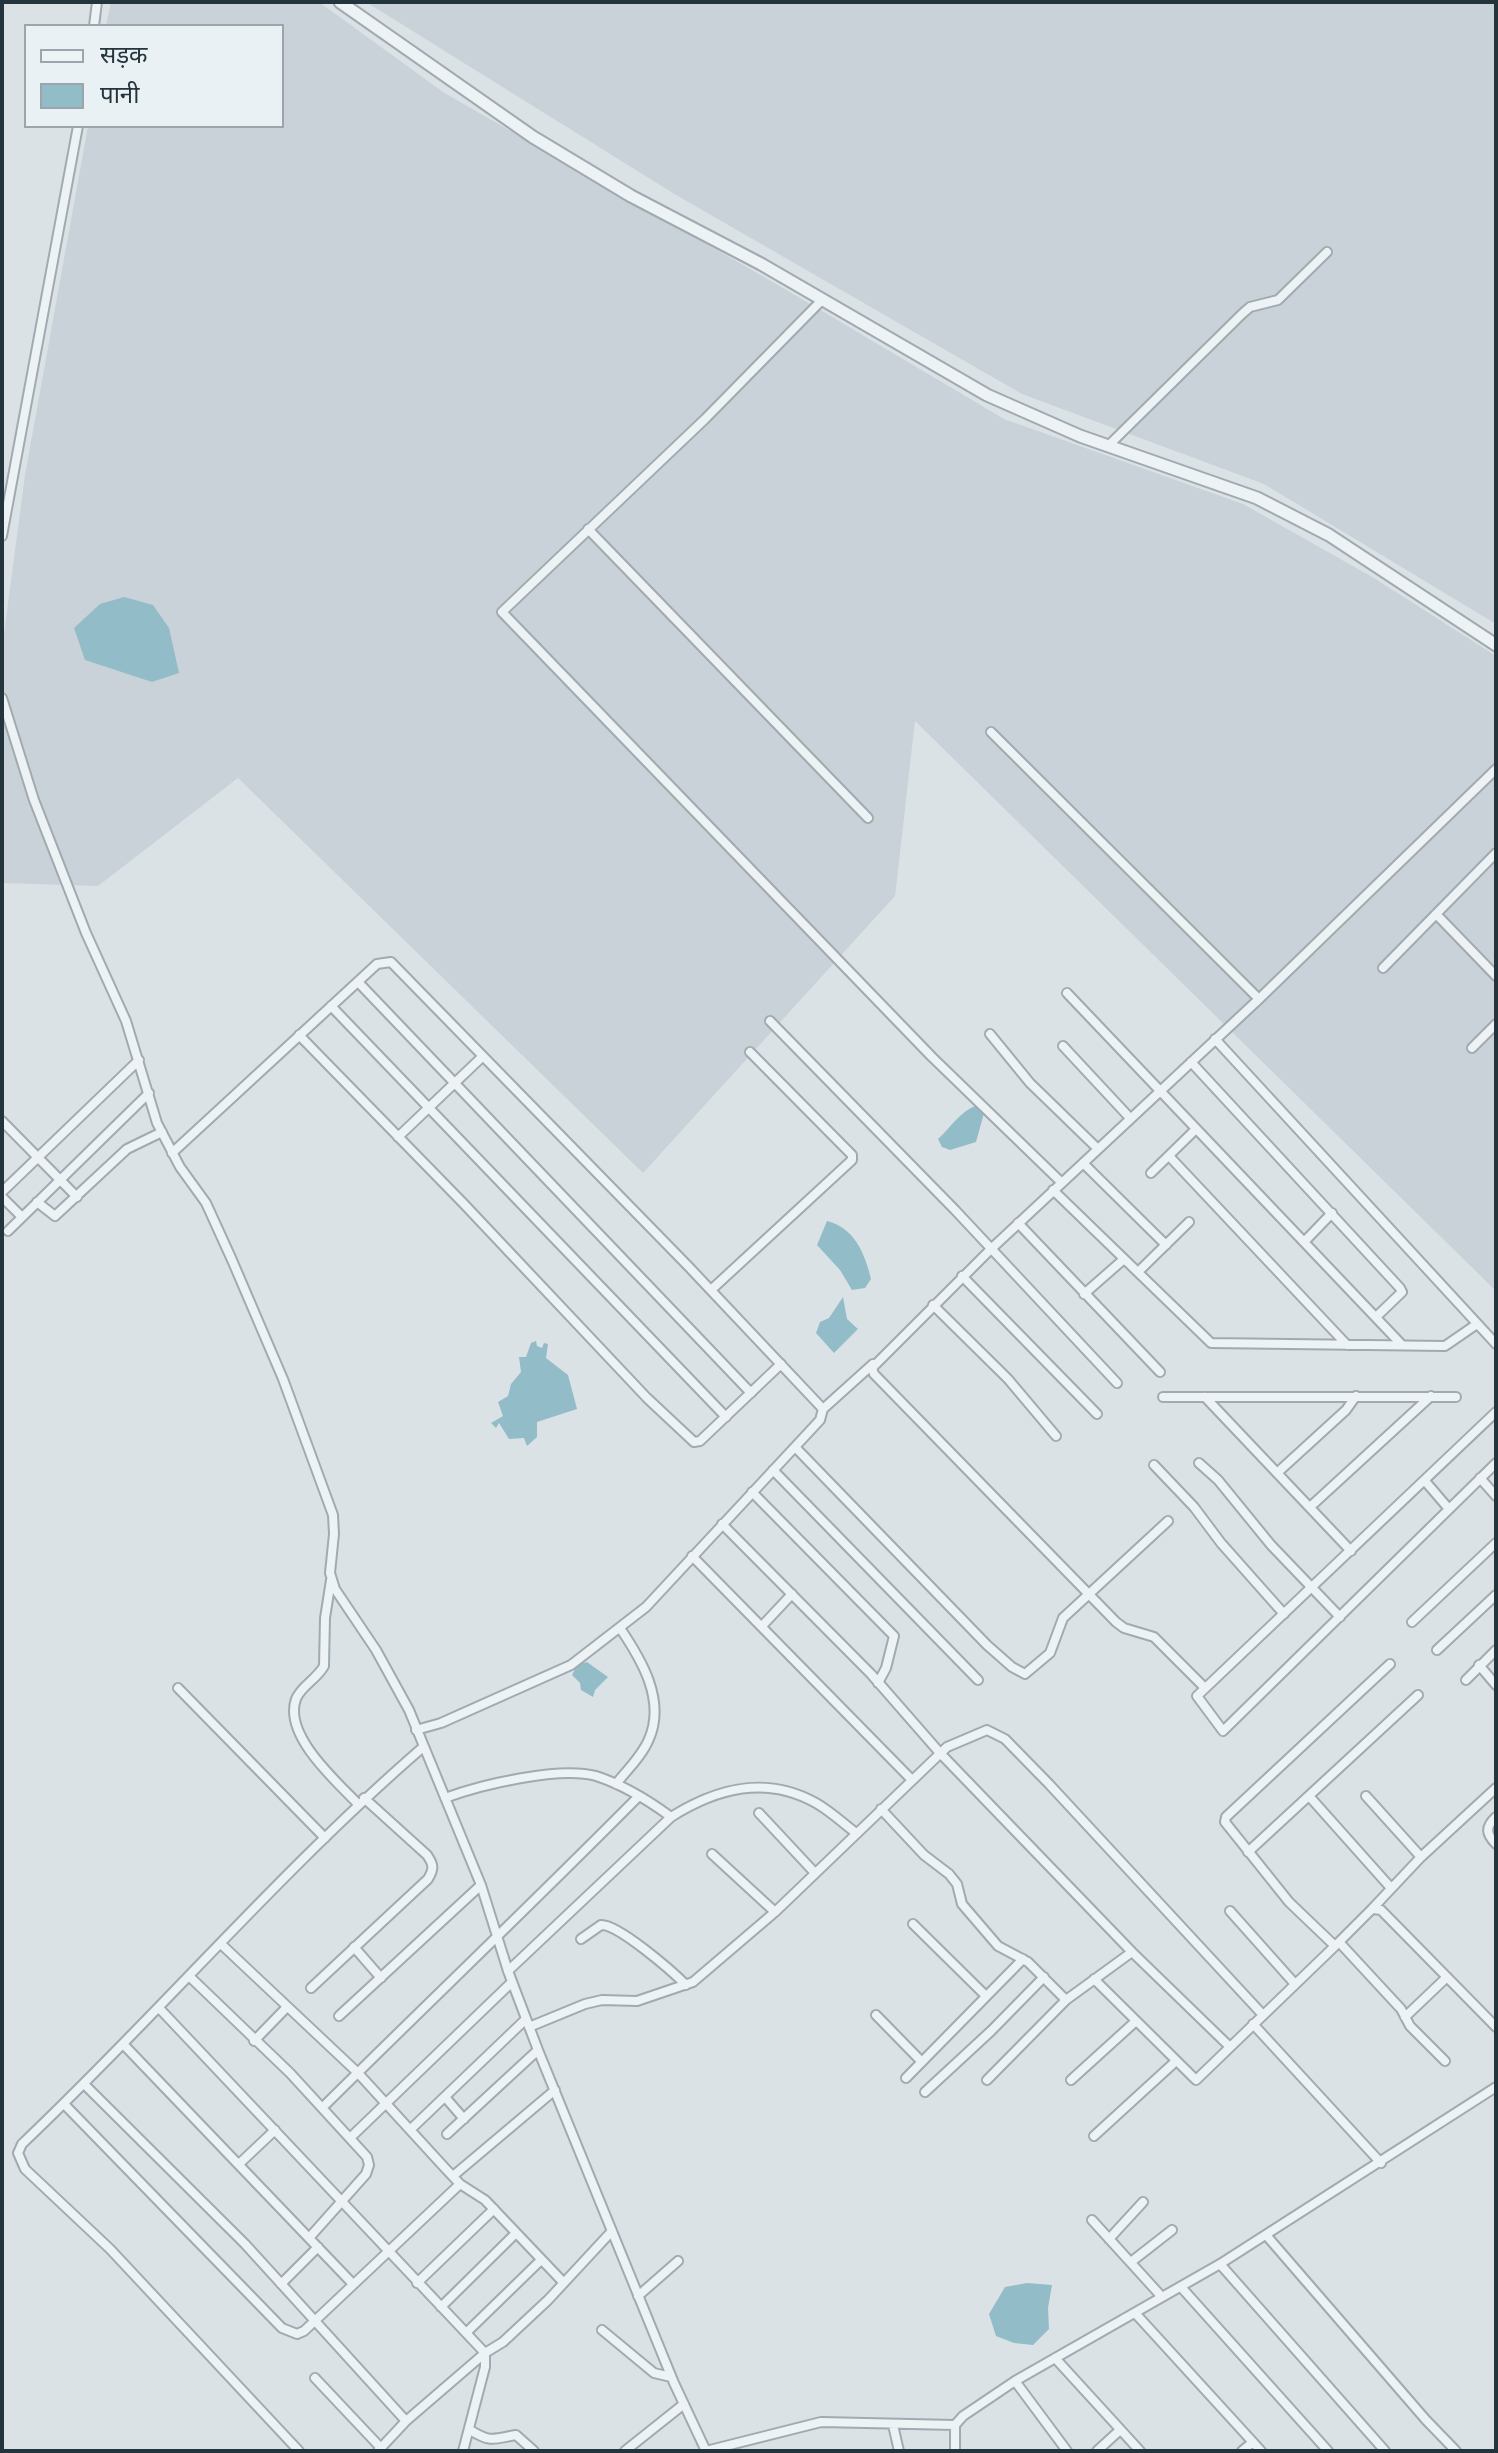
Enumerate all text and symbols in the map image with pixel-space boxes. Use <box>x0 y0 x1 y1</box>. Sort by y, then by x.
legend <box>24 24 284 128</box>
text: सड़क <box>100 40 148 69</box>
text: पानी <box>100 80 139 109</box>

